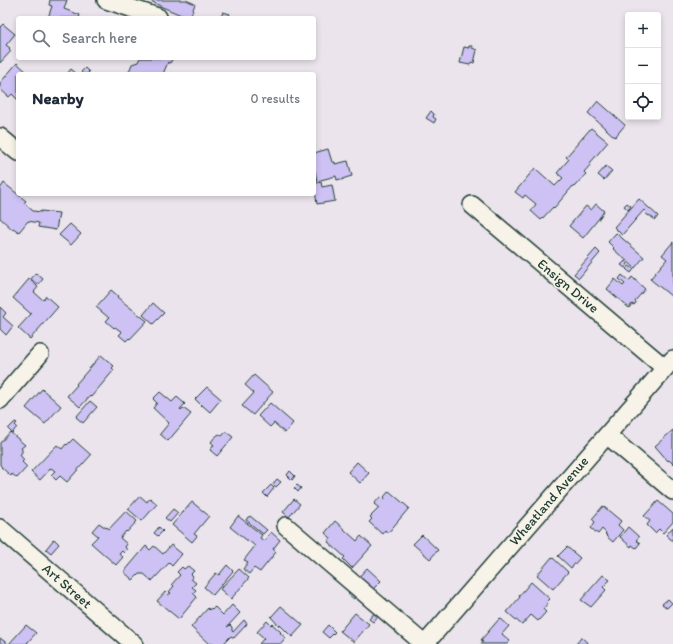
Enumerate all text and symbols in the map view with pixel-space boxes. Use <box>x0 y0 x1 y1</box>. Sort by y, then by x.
map controls <box>625 12 661 120</box>
button: + <box>625 12 661 48</box>
search box <box>16 16 316 60</box>
icon: search <box>30 27 52 49</box>
text: Search here <box>62 29 137 47</box>
button: − <box>625 48 661 84</box>
button: locate <box>625 84 661 120</box>
text: Nearby <box>32 88 84 108</box>
text: 0 results <box>250 91 300 106</box>
street label: Ensign Drive <box>534 255 602 317</box>
street label: Wheatland Avenue <box>506 453 592 549</box>
street label: Art Street <box>39 560 95 612</box>

